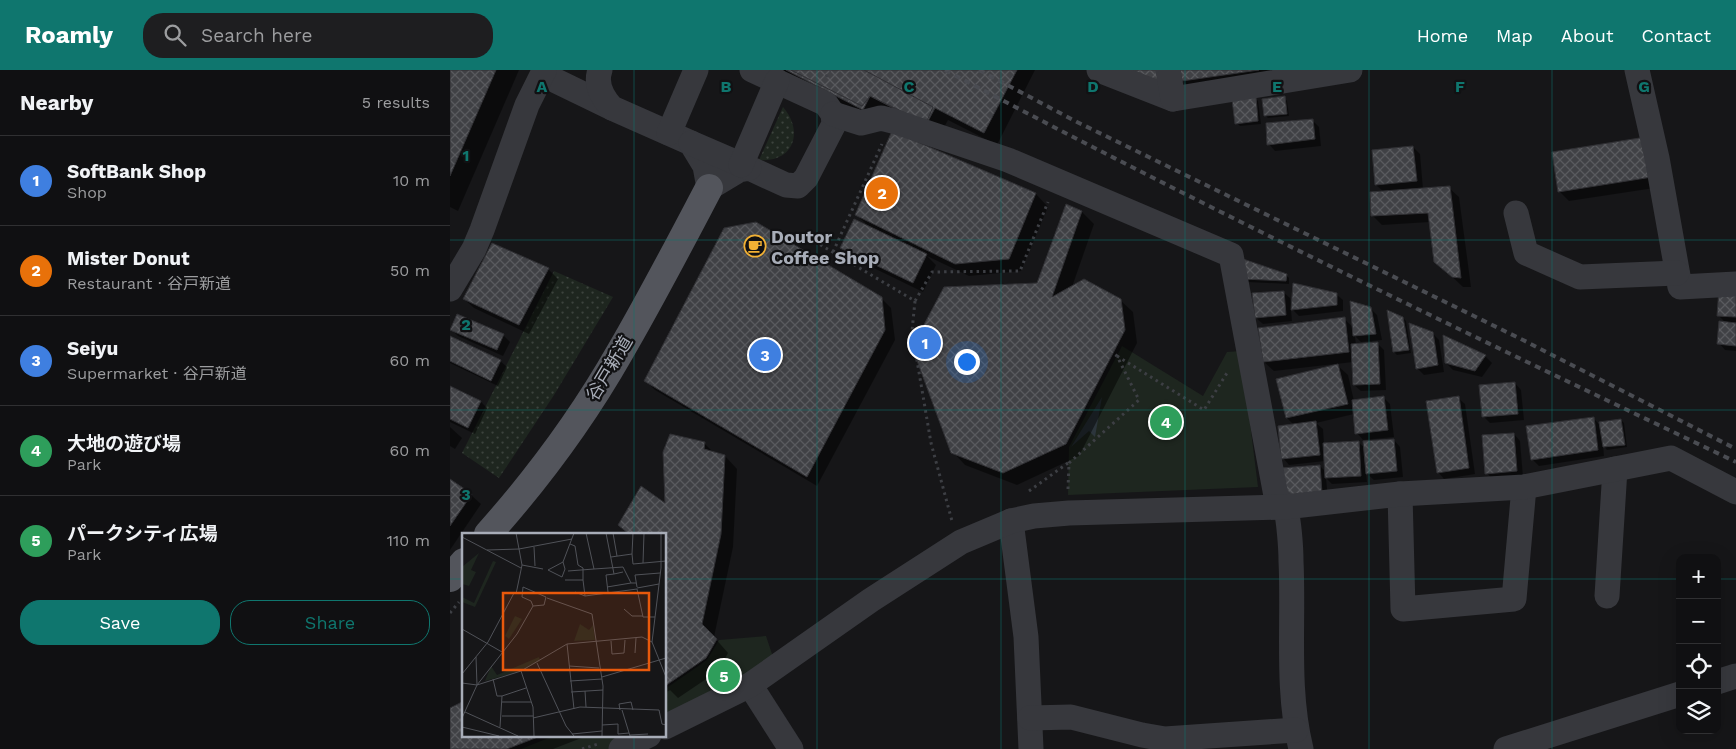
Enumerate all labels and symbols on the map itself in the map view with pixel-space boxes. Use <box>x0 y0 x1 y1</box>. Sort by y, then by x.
text: A <box>537 77 548 96</box>
text: B <box>721 77 732 96</box>
text: C <box>904 77 915 96</box>
text: D <box>1087 77 1099 96</box>
text: E <box>1272 77 1282 96</box>
text: F <box>1455 77 1465 96</box>
text: G <box>1638 77 1650 96</box>
text: 1 <box>463 146 469 165</box>
pin: 2 <box>866 174 898 212</box>
place label: Doutor Coffee Shop <box>771 226 879 268</box>
cafe icon: Doutor Coffee Shop <box>743 234 767 258</box>
text: 2 <box>461 315 471 334</box>
pin: 1 <box>909 324 941 362</box>
street label: 谷戸新道 <box>581 332 637 404</box>
pin: 3 <box>749 336 781 374</box>
your location <box>954 349 980 375</box>
pin: 4 <box>1150 403 1182 441</box>
text: 3 <box>461 485 471 504</box>
inset map <box>462 533 666 736</box>
pin: 5 <box>708 657 740 695</box>

